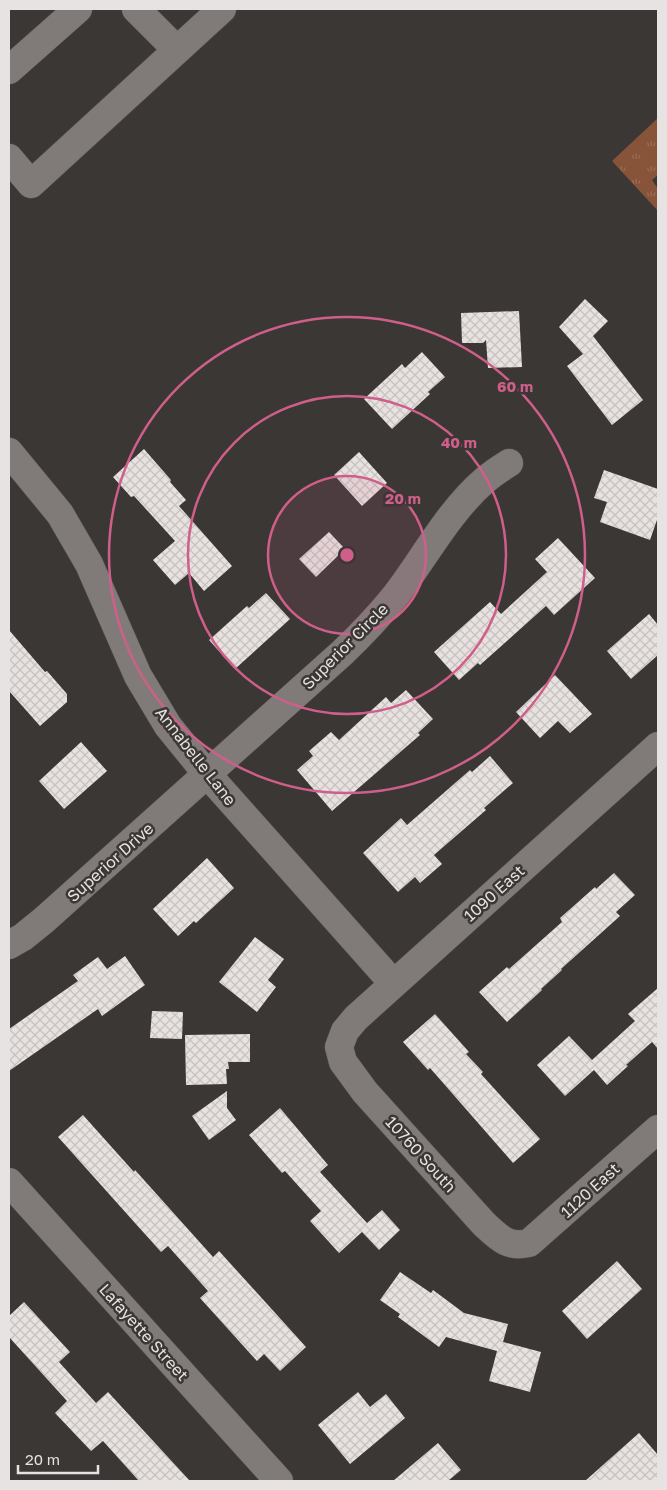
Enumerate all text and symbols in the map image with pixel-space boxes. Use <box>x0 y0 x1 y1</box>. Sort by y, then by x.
text: 60 m <box>497 377 533 395</box>
text: 40 m <box>441 433 477 451</box>
text: 20 m <box>385 489 421 507</box>
centre of rings <box>338 546 356 564</box>
street label: Superior Circle <box>298 599 392 693</box>
street label: Annabelle Lane <box>151 703 241 809</box>
street label: Superior Drive <box>63 818 157 906</box>
street label: 1090 East <box>460 861 528 925</box>
street label: 10760 South <box>382 1112 460 1196</box>
street label: 1120 East <box>556 1158 624 1222</box>
street label: Lafayette Street <box>95 1279 193 1385</box>
scale bar <box>18 1442 98 1474</box>
text: 20 m <box>25 1450 60 1468</box>

